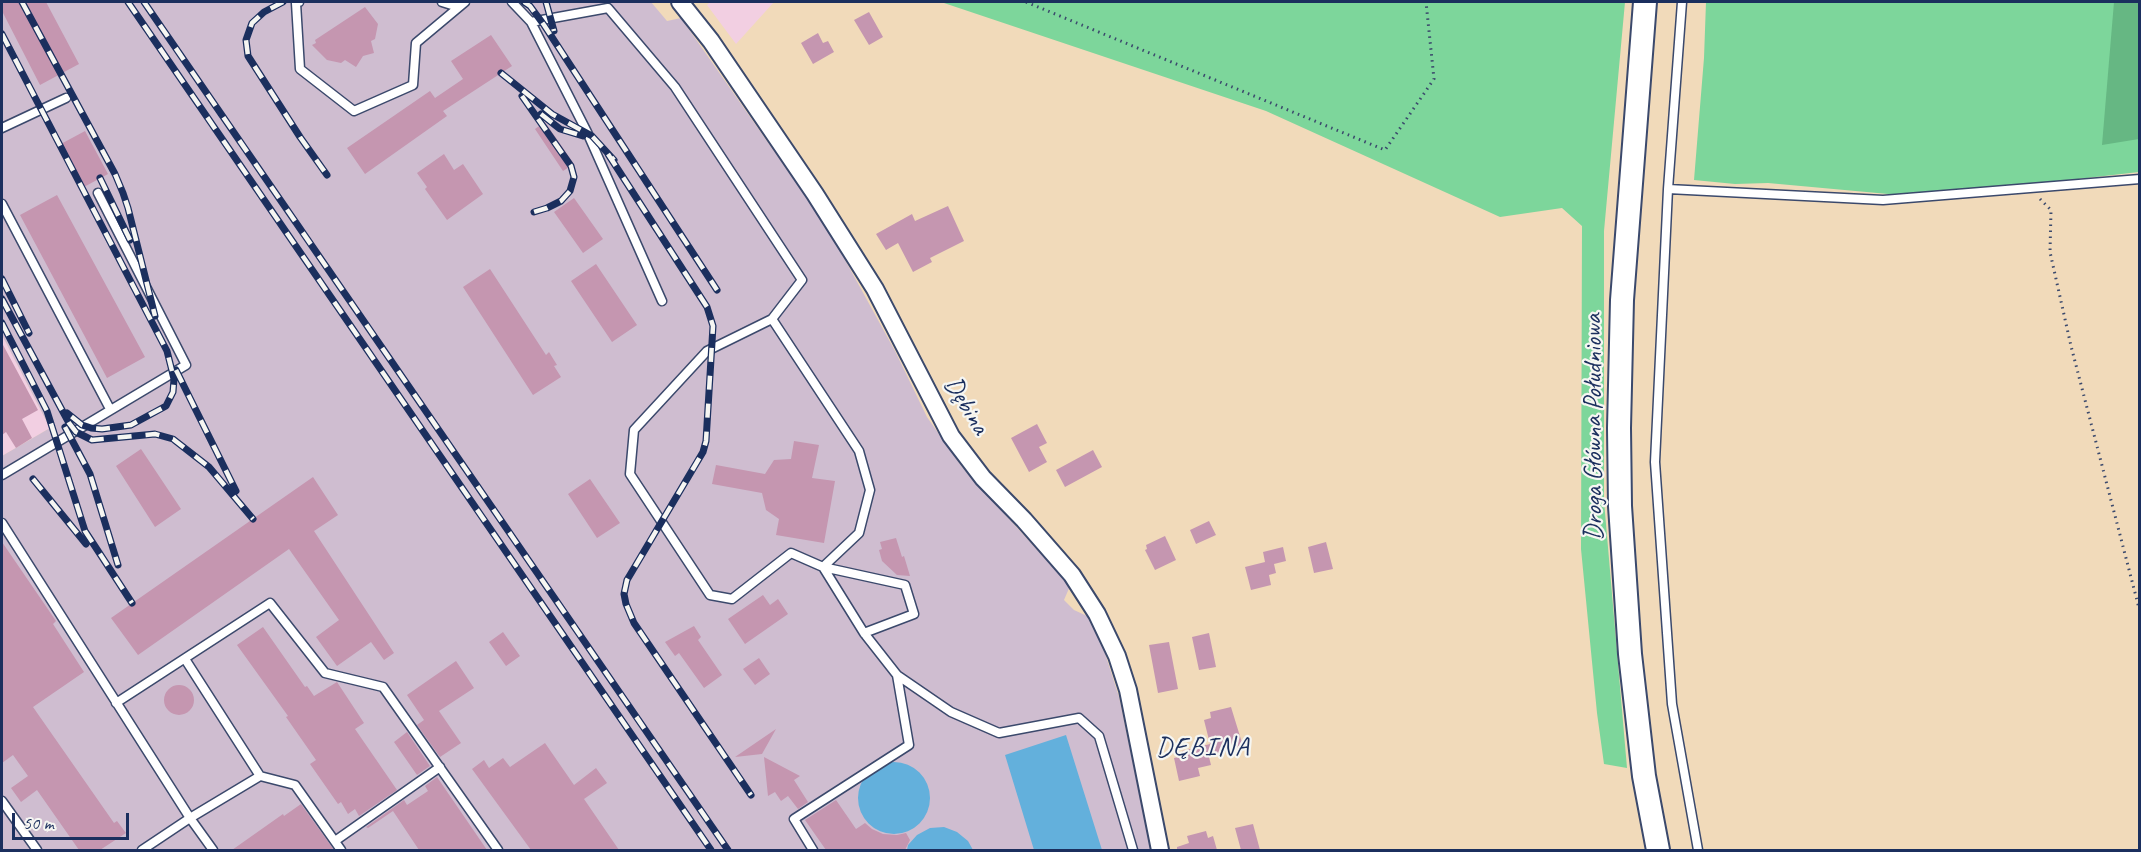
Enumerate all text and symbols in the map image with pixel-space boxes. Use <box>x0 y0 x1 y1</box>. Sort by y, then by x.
street label: Droga Główna Południowa <box>1578 314 1610 540</box>
street label: Dębina <box>937 371 995 441</box>
district label: DĘBINA <box>1157 732 1249 764</box>
scale bar <box>15 801 132 839</box>
text: 50 m <box>23 812 54 834</box>

